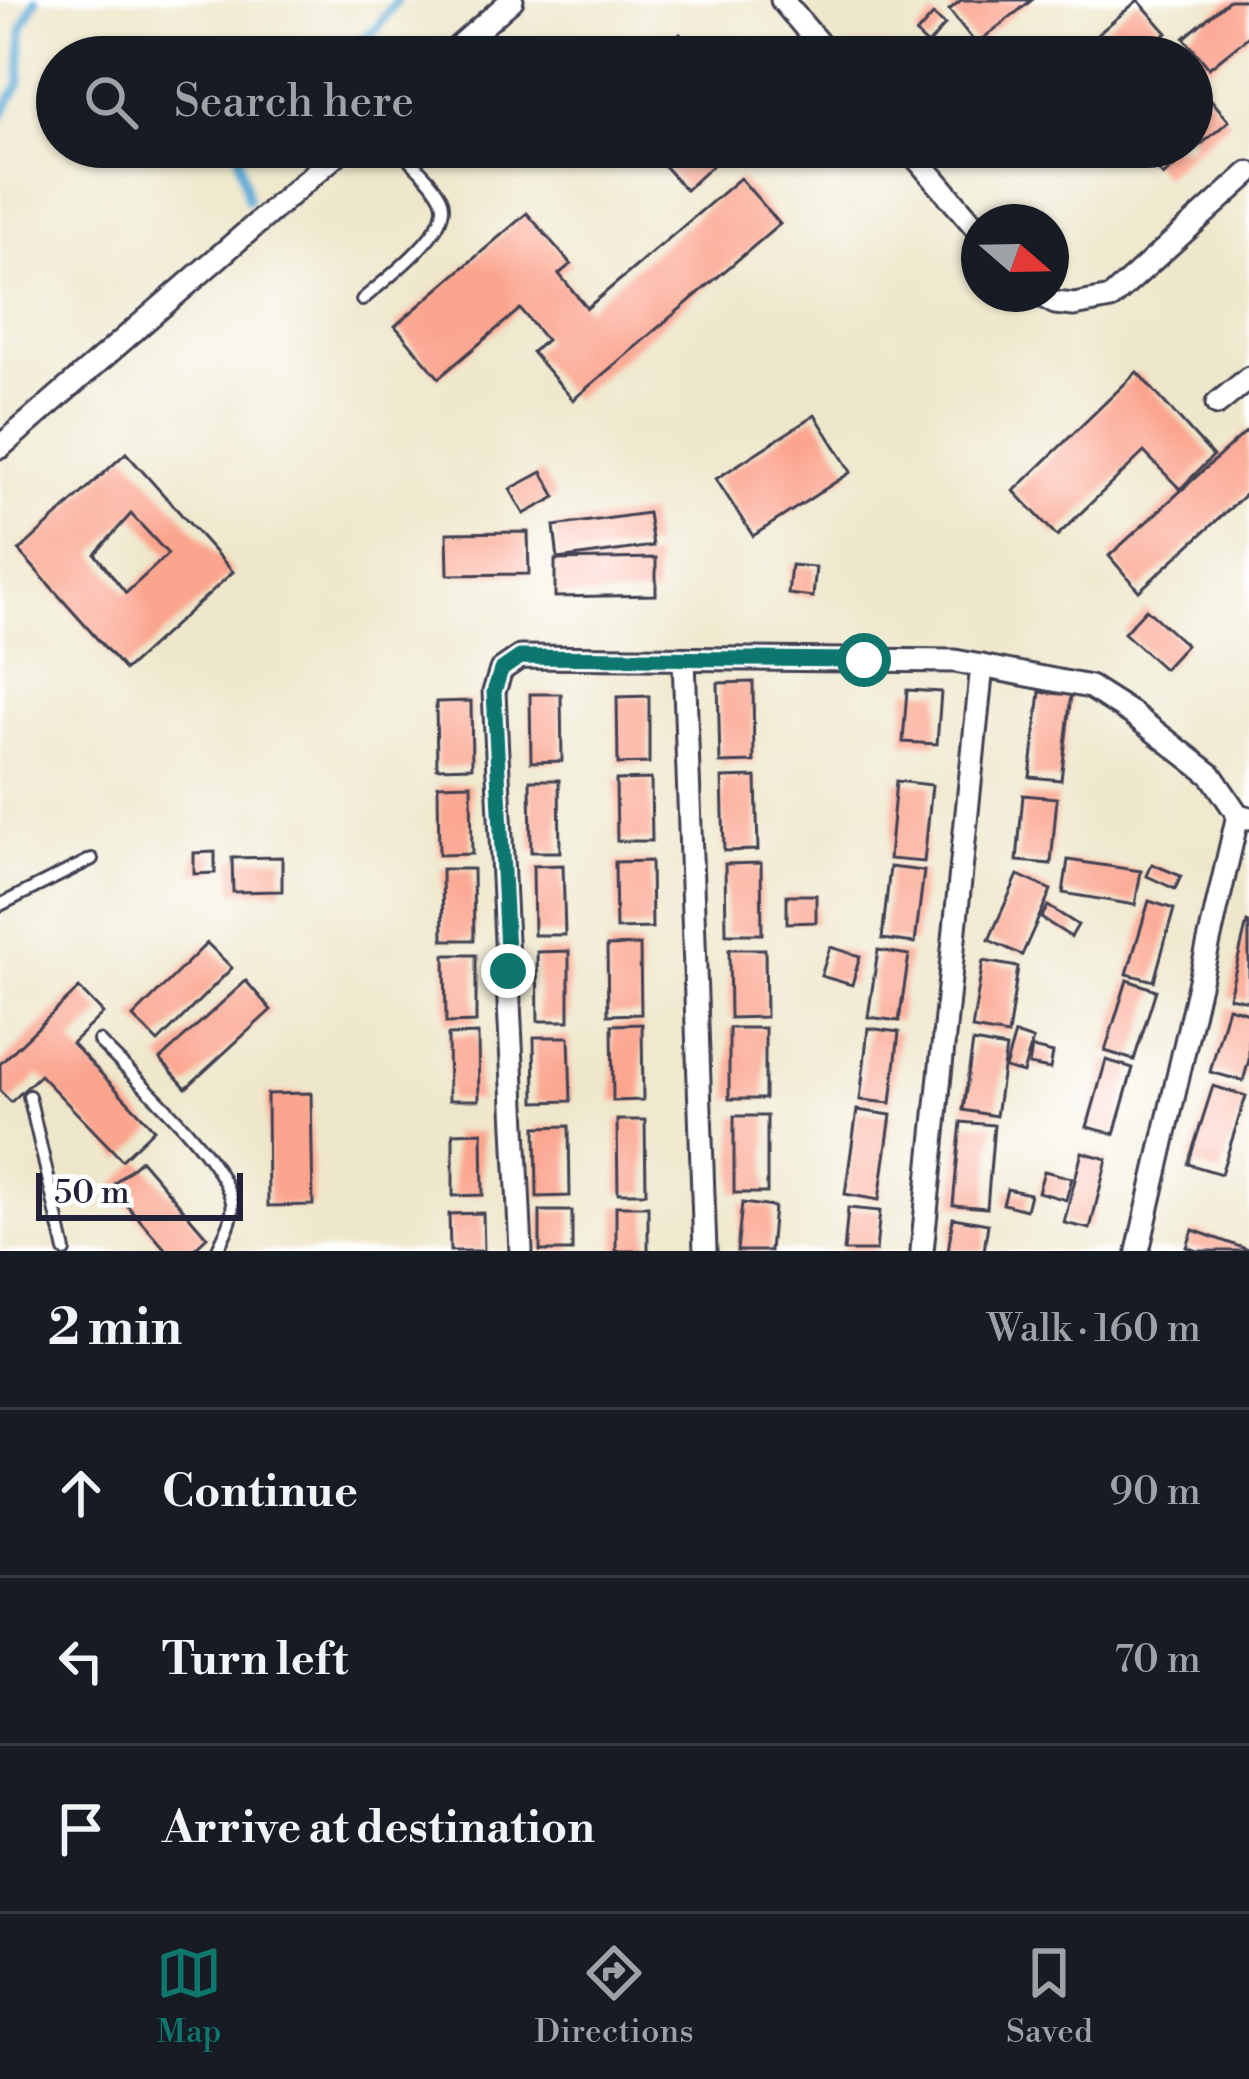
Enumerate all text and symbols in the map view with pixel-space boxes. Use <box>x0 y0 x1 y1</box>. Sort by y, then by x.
search box <box>36 36 1213 168</box>
icon: search <box>78 69 144 135</box>
text: Search here <box>174 74 414 131</box>
north arrow <box>961 204 1069 312</box>
route start <box>837 633 891 687</box>
route end <box>481 944 535 998</box>
scale bar <box>36 1167 243 1220</box>
text: 50 m <box>54 1173 130 1214</box>
text: 2 min <box>48 1297 182 1361</box>
text: Walk · 160 m <box>987 1305 1201 1354</box>
icon: ahead <box>48 1460 114 1526</box>
text: Continue <box>162 1464 358 1521</box>
text: 90 m <box>1109 1468 1201 1517</box>
icon: left <box>48 1628 114 1694</box>
text: Turn left <box>162 1632 348 1689</box>
text: 70 m <box>1114 1636 1201 1685</box>
icon: arrive <box>48 1796 114 1862</box>
text: Arrive at destination <box>162 1800 595 1857</box>
tab: Map <box>156 1940 222 2053</box>
tab: Directions <box>535 1940 694 2053</box>
tab: Saved <box>1006 1940 1093 2053</box>

